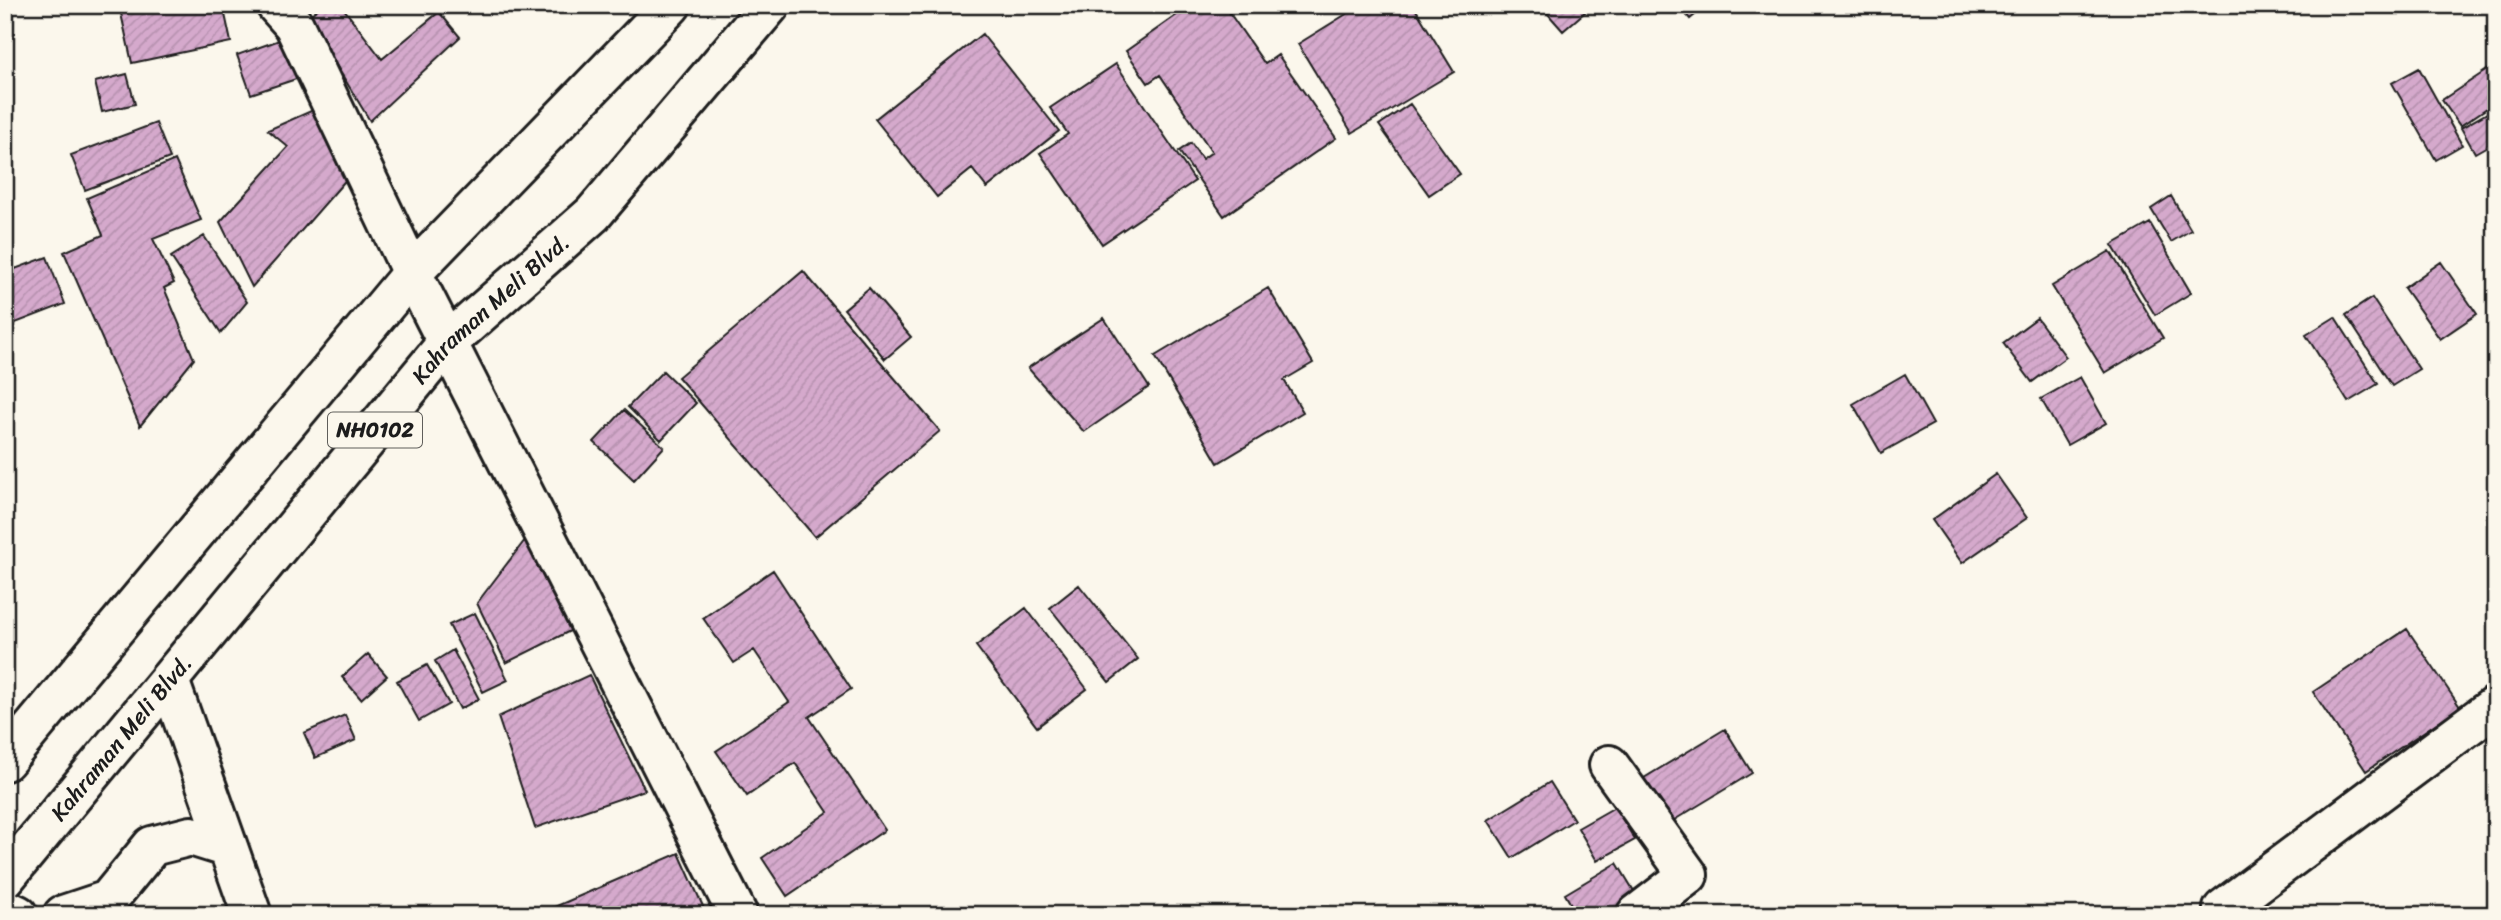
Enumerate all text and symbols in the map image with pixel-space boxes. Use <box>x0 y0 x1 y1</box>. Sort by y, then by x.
street label: Kahraman Meli Blvd. <box>400 223 579 393</box>
road number: NH0102 <box>328 412 422 448</box>
street label: Kahraman Meli Blvd. <box>39 645 203 830</box>

